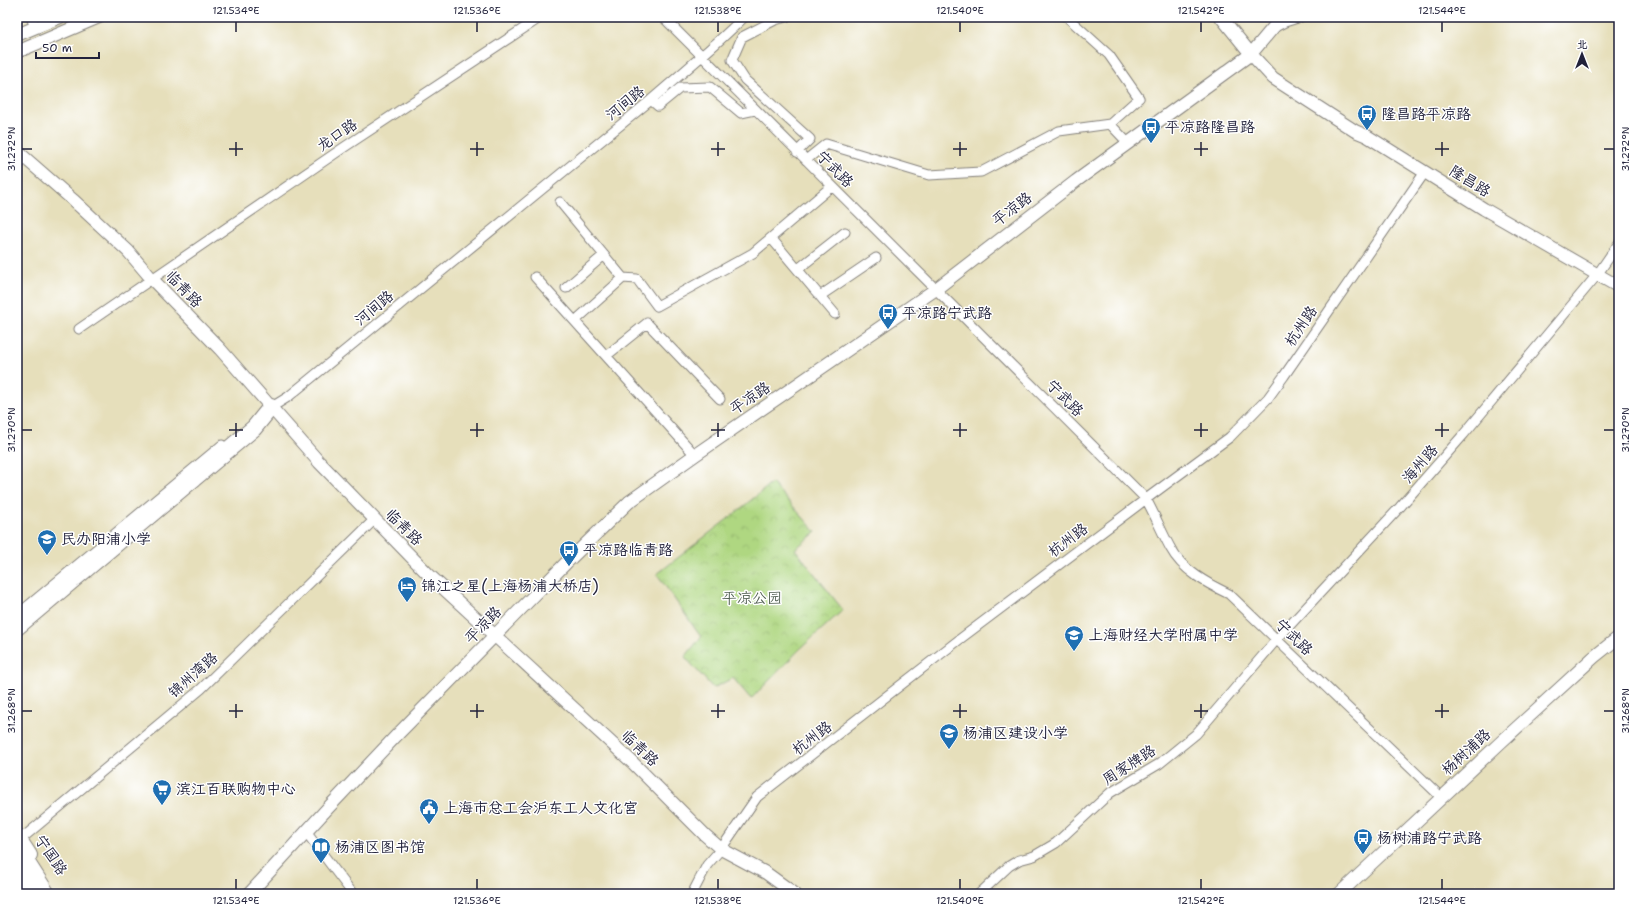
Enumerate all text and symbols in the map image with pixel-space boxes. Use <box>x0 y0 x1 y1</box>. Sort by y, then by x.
text: 121.534°E <box>212 4 260 17</box>
text: 121.536°E <box>453 4 501 17</box>
text: 121.538°E <box>694 4 742 17</box>
text: 121.540°E <box>936 4 984 17</box>
text: 121.542°E <box>1177 4 1225 17</box>
text: 121.544°E <box>1418 4 1466 17</box>
scale bar <box>36 34 99 60</box>
north arrow <box>1562 34 1602 74</box>
text: 北 <box>1577 37 1588 52</box>
text: 50 m <box>42 40 72 56</box>
street label: 河间路 <box>601 81 649 125</box>
bus stop icon: 隆昌路平凉路 <box>1356 103 1378 131</box>
place label: 隆昌路平凉路 <box>1381 104 1471 124</box>
street label: 龙口路 <box>313 114 361 156</box>
bus stop icon: 平凉路隆昌路 <box>1140 116 1162 144</box>
place label: 平凉路隆昌路 <box>1165 117 1255 137</box>
text: 31.272°N <box>5 127 18 171</box>
text: 31.272°N <box>1619 127 1632 171</box>
street label: 宁武路 <box>812 146 858 192</box>
street label: 隆昌路 <box>1446 161 1494 201</box>
street label: 平凉路 <box>988 187 1036 231</box>
street label: 临青路 <box>161 266 207 312</box>
street label: 河间路 <box>350 286 398 330</box>
bus stop icon: 平凉路宁武路 <box>877 302 899 330</box>
street label: 杭州路 <box>1280 302 1322 350</box>
place label: 平凉路宁武路 <box>902 303 992 323</box>
street label: 宁武路 <box>1042 375 1088 421</box>
street label: 平凉路 <box>726 377 774 419</box>
text: 31.270°N <box>5 407 18 453</box>
text: 31.270°N <box>1619 407 1632 453</box>
street label: 海州路 <box>1398 440 1442 488</box>
street label: 临青路 <box>381 504 427 550</box>
street label: 杭州路 <box>1044 518 1092 562</box>
school or university icon: 民办阳浦小学 <box>36 528 58 556</box>
place label: 民办阳浦小学 <box>61 529 151 549</box>
bus stop icon: 平凉路临青路 <box>558 539 580 567</box>
place label: 平凉路临青路 <box>583 540 673 560</box>
hotel icon: 锦江之星(上海杨浦大桥店) <box>396 575 418 603</box>
place label: 锦江之星(上海杨浦大桥店) <box>421 576 599 596</box>
park label: 平凉公园 <box>722 588 782 608</box>
street label: 平凉路 <box>460 602 506 648</box>
street label: 宁武路 <box>1271 614 1317 660</box>
school or university icon: 上海财经大学附属中学 <box>1063 624 1085 652</box>
place label: 上海财经大学附属中学 <box>1088 625 1238 645</box>
street label: 锦州湾路 <box>164 647 222 703</box>
text: 31.268°N <box>5 688 18 734</box>
text: 31.268°N <box>1619 688 1632 734</box>
street label: 杭州路 <box>788 716 836 760</box>
school or university icon: 杨浦区建设小学 <box>938 722 960 750</box>
place label: 杨浦区建设小学 <box>963 723 1068 743</box>
street label: 杨树浦路 <box>1437 724 1495 780</box>
street label: 临青路 <box>617 725 663 771</box>
street label: 周家牌路 <box>1098 740 1160 790</box>
supermarket icon: 滨江百联购物中心 <box>151 778 173 806</box>
place label: 滨江百联购物中心 <box>176 779 296 799</box>
public building icon: 上海市总工会沪东工人文化宫 <box>418 797 440 825</box>
place label: 上海市总工会沪东工人文化宫 <box>443 798 638 818</box>
bus stop icon: 杨树浦路宁武路 <box>1352 827 1374 855</box>
place label: 杨树浦路宁武路 <box>1377 828 1482 848</box>
street label: 宁国路 <box>30 831 72 879</box>
library icon: 杨浦区图书馆 <box>310 836 332 864</box>
place label: 杨浦区图书馆 <box>335 837 425 857</box>
text: 121.534°E <box>212 894 260 907</box>
text: 121.536°E <box>453 894 501 907</box>
text: 121.538°E <box>694 894 742 907</box>
text: 121.540°E <box>936 894 984 907</box>
text: 121.542°E <box>1177 894 1225 907</box>
text: 121.544°E <box>1418 894 1466 907</box>

